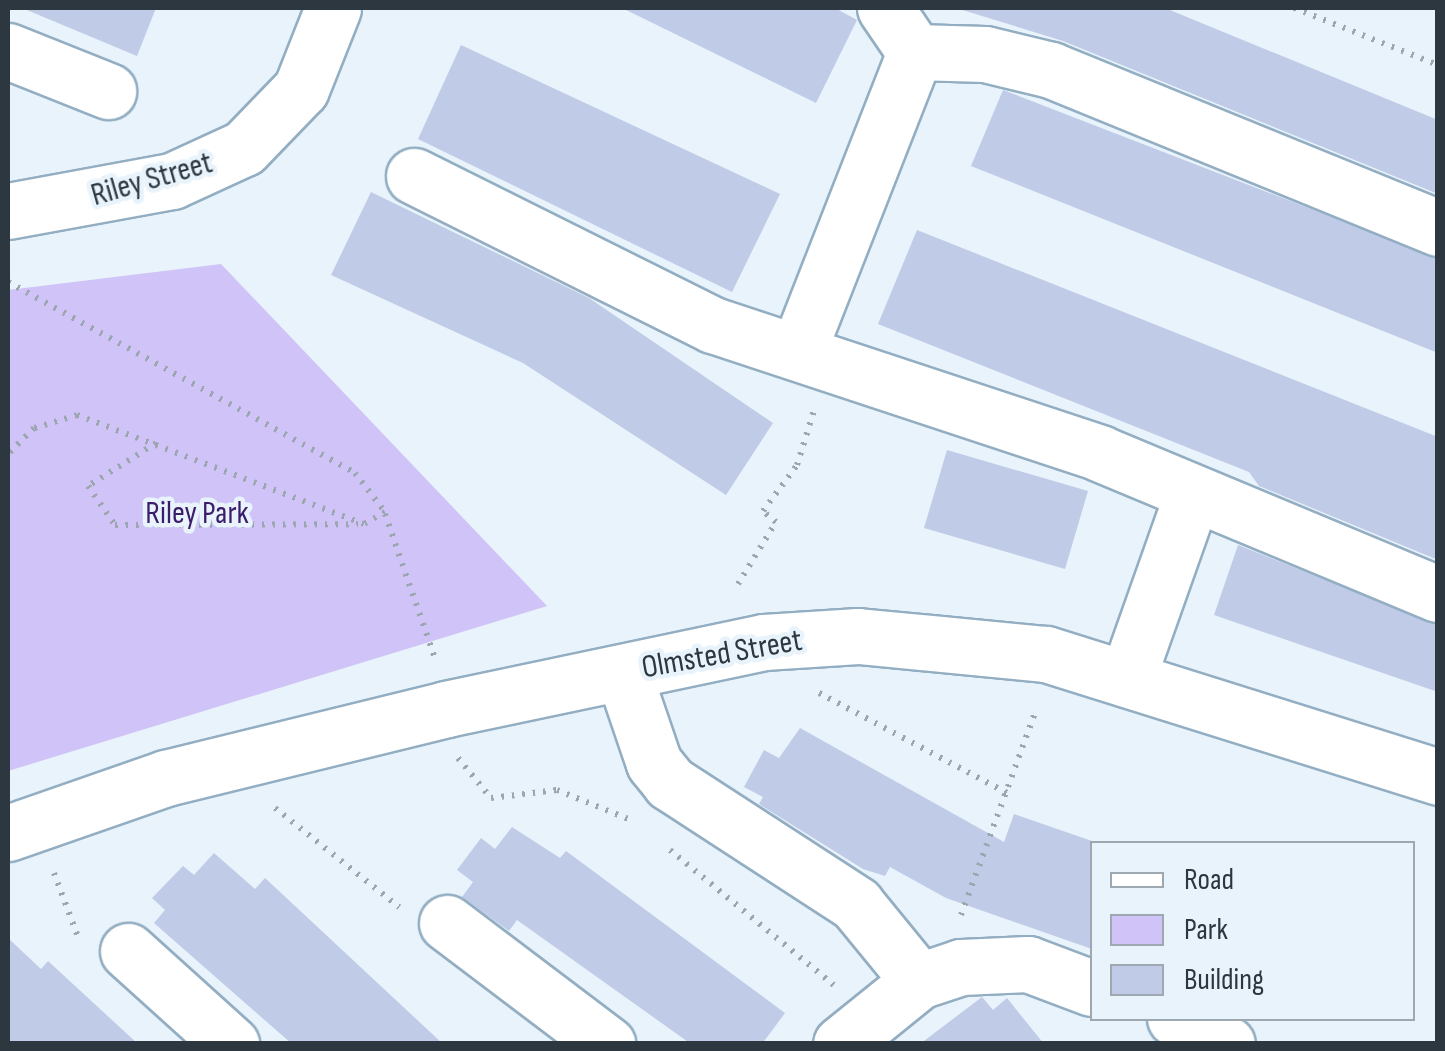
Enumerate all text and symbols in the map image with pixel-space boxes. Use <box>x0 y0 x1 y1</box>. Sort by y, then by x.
street label: Riley Street <box>87 144 217 216</box>
park label: Riley Park <box>145 495 249 533</box>
street label: Olmsted Street <box>639 622 805 688</box>
legend <box>1090 841 1415 1021</box>
text: Road <box>1184 862 1234 898</box>
text: Park <box>1184 912 1228 948</box>
text: Building <box>1184 962 1264 998</box>

